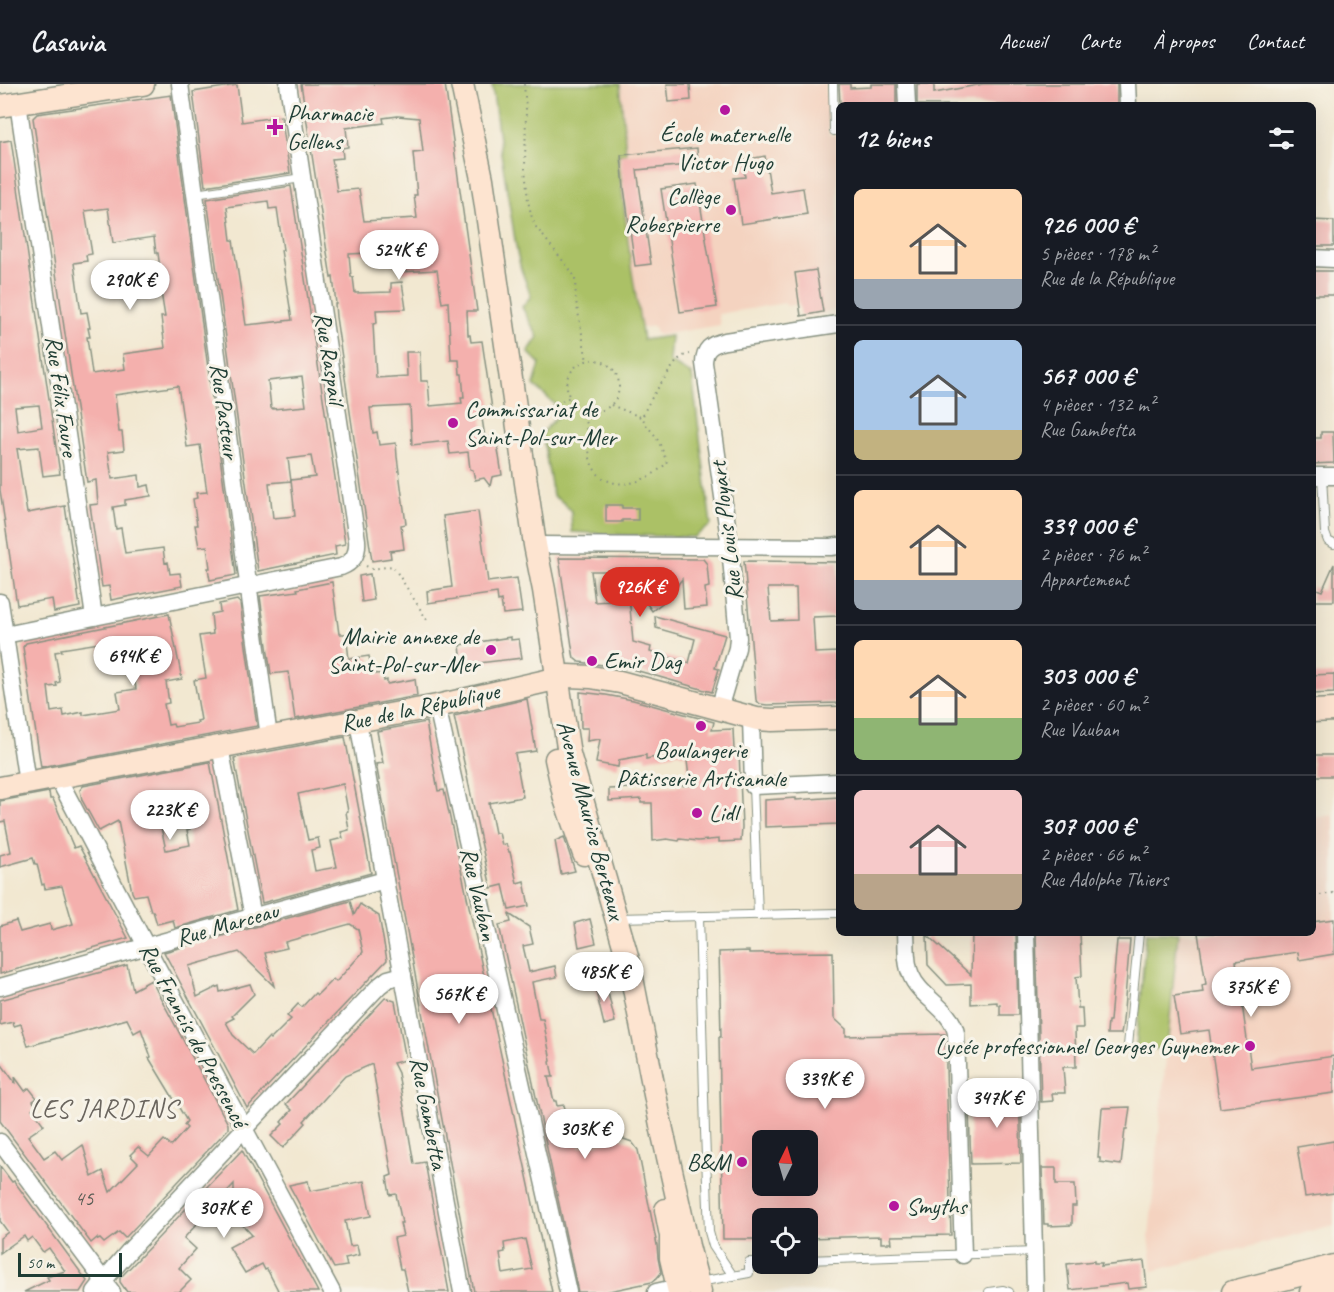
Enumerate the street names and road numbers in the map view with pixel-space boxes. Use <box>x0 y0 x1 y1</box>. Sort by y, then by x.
street label: Rue Raspail <box>308 310 353 410</box>
street label: Rue Félix Faure <box>39 334 86 460</box>
street label: Rue Pasteur <box>203 361 247 463</box>
street label: Rue Louis Ployart <box>702 458 749 602</box>
street label: Rue de la République <box>338 675 504 738</box>
street label: Avenue Maurice Berteaux <box>550 717 632 925</box>
street label: Rue Vauban <box>454 844 504 944</box>
street label: Rue Marceau <box>172 895 284 953</box>
street label: Rue Francis de Pressencé <box>133 938 257 1136</box>
street label: Rue Gambetta <box>403 1054 455 1173</box>

